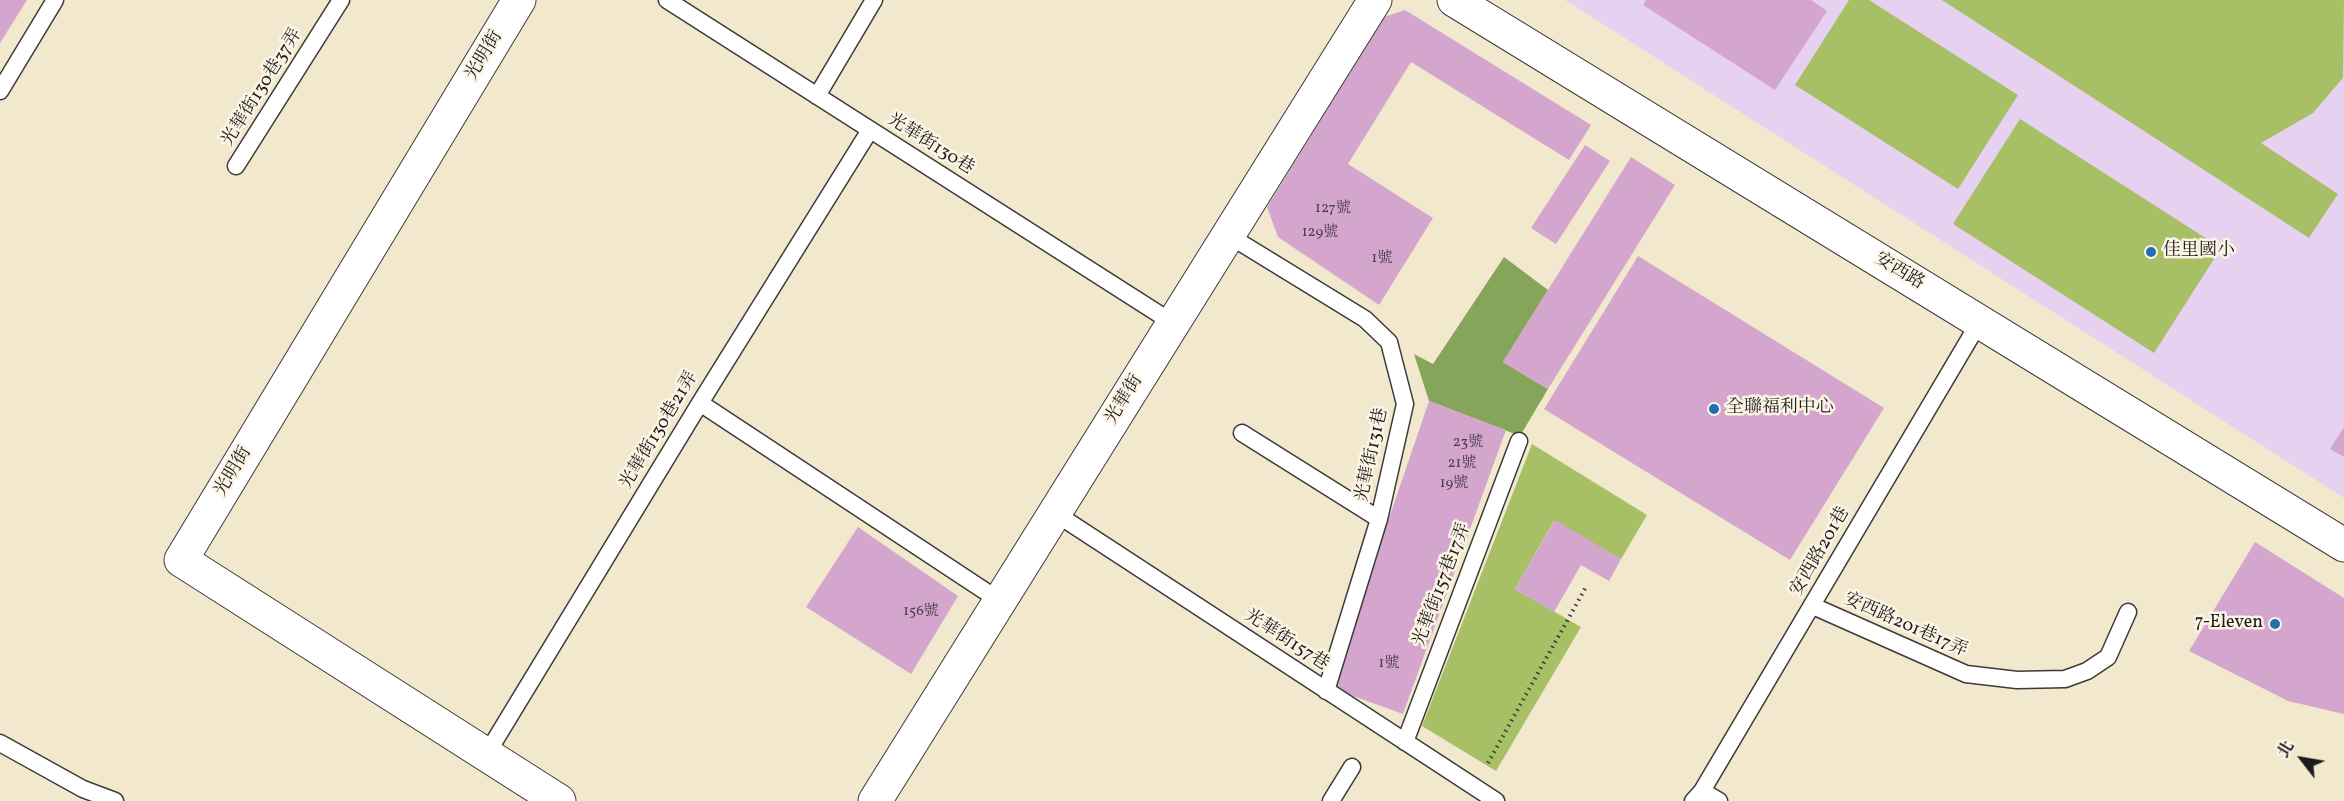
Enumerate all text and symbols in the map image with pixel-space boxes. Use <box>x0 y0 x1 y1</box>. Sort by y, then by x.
street label: 光華街130巷37弄 <box>218 25 308 151</box>
street label: 光明街 <box>462 27 508 85</box>
street label: 光華街130巷 <box>882 110 978 180</box>
house number: 127號 <box>1315 200 1351 218</box>
house number: 129號 <box>1302 224 1338 242</box>
place label: 佳里國小 <box>2163 241 2235 263</box>
marker: 佳里國小 <box>2144 245 2158 259</box>
street label: 安西路 <box>1870 249 1928 295</box>
house number: 1號 <box>1372 250 1392 268</box>
street label: 光華街130巷21弄 <box>616 368 704 494</box>
street label: 光華街 <box>1102 371 1148 429</box>
place label: 全聯福利中心 <box>1726 398 1834 420</box>
marker: 全聯福利中心 <box>1707 402 1721 416</box>
street label: 光華街131巷 <box>1353 406 1393 504</box>
house number: 23號 <box>1453 434 1483 452</box>
street label: 光明街 <box>211 443 257 501</box>
house number: 21號 <box>1448 455 1476 473</box>
house number: 19號 <box>1440 475 1468 493</box>
street label: 安西路201巷 <box>1787 504 1855 600</box>
street label: 光華街157巷17弄 <box>1410 520 1476 650</box>
street label: 安西路201巷17弄 <box>1840 589 1970 663</box>
house number: 156號 <box>903 603 939 621</box>
street label: 光華街157巷 <box>1240 606 1332 676</box>
place label: 7-Eleven <box>2195 613 2263 635</box>
marker: 7-Eleven <box>2268 617 2282 631</box>
house number: 1號 <box>1379 655 1399 673</box>
north arrow <box>2272 729 2332 789</box>
text: 北 <box>2273 737 2300 762</box>

